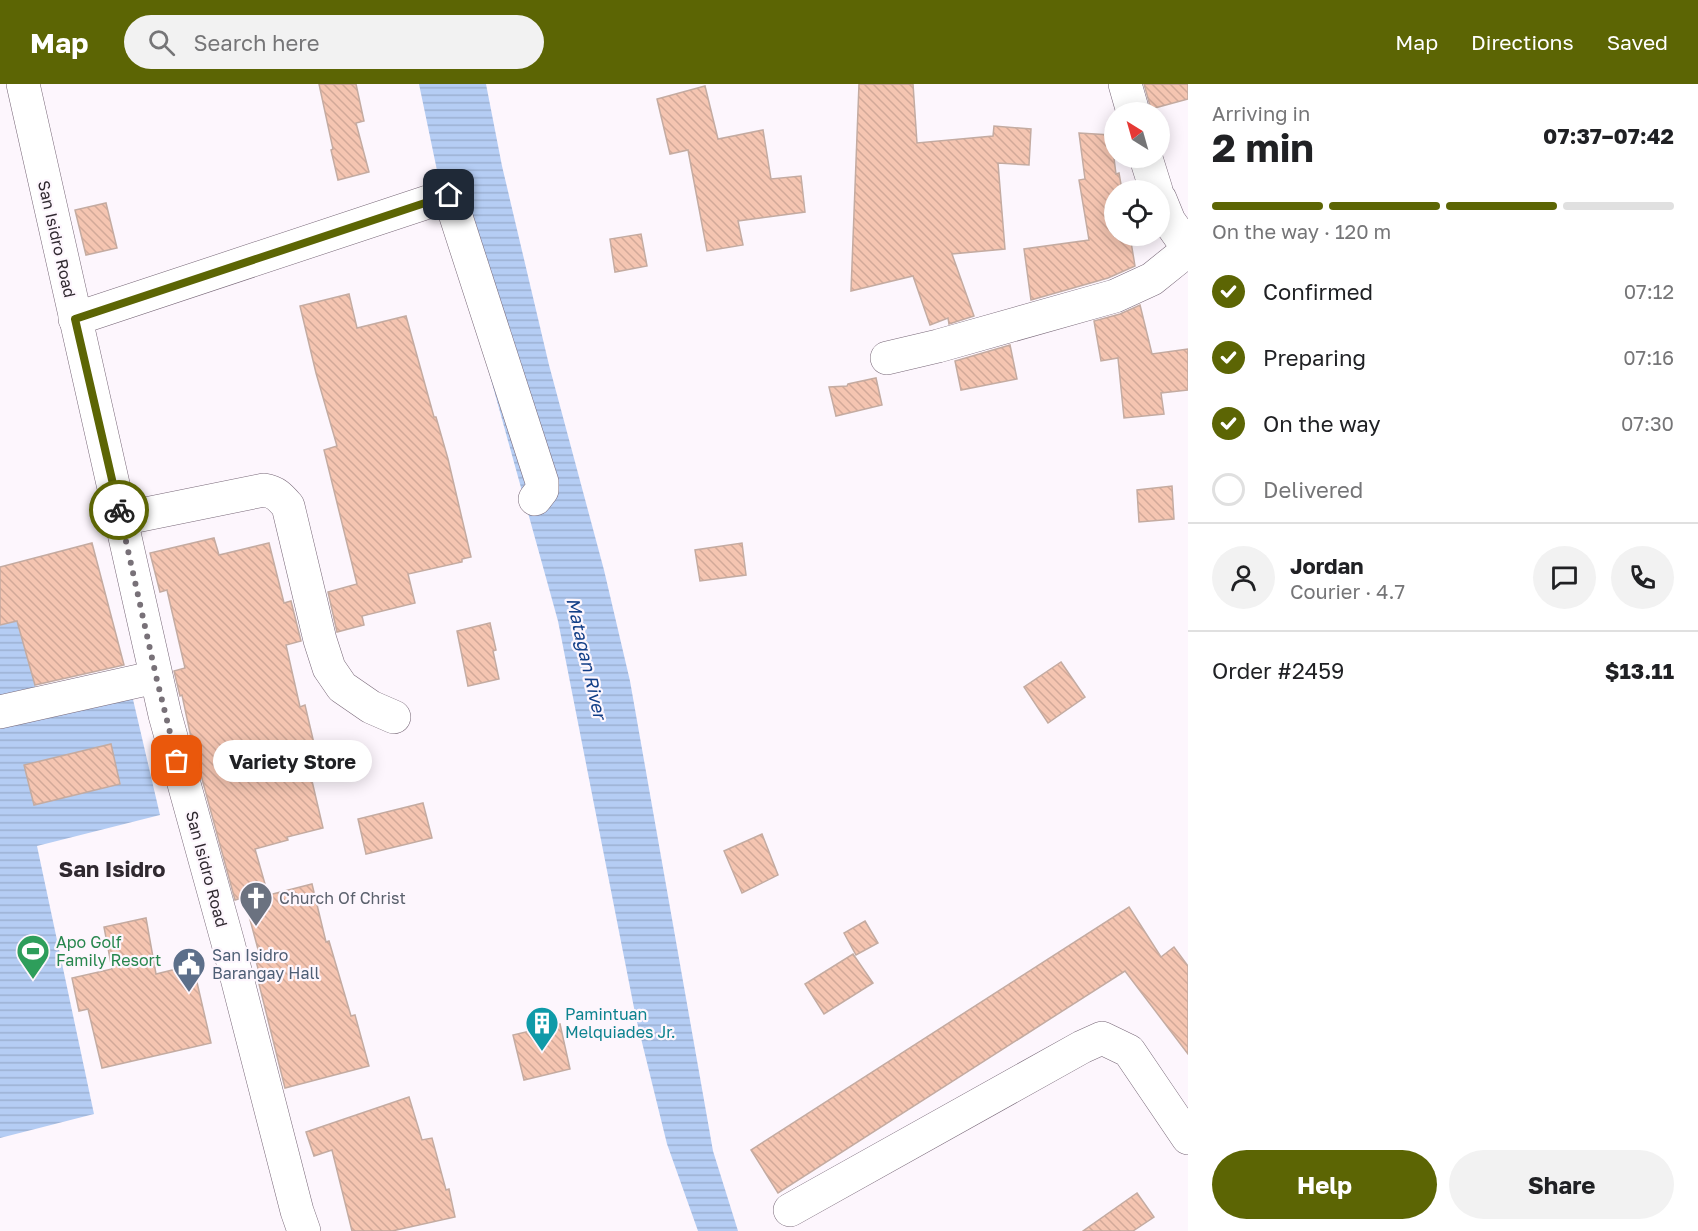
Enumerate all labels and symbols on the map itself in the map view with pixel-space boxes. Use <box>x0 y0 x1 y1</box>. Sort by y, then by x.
north arrow <box>1104 102 1170 168</box>
pin <box>423 169 474 220</box>
street label: San Isidro Road <box>34 178 80 300</box>
courier <box>89 480 149 540</box>
water label: Matagan River <box>562 595 612 724</box>
pin <box>151 735 202 786</box>
callout: Variety Store <box>213 740 372 782</box>
street label: San Isidro Road <box>182 809 232 929</box>
district label: San Isidro <box>58 855 166 882</box>
church icon: Church Of Christ <box>238 880 274 927</box>
place label: Church Of Christ <box>279 888 406 908</box>
place label: Apo Golf Family Resort <box>56 932 162 970</box>
sports icon: Apo Golf Family Resort <box>15 933 51 980</box>
place label: San Isidro Barangay Hall <box>212 945 320 983</box>
public building icon: San Isidro Barangay Hall <box>171 946 207 993</box>
place label: Pamintuan Melquiades Jr. <box>565 1004 675 1042</box>
building icon: Pamintuan Melquiades Jr. <box>524 1005 560 1052</box>

